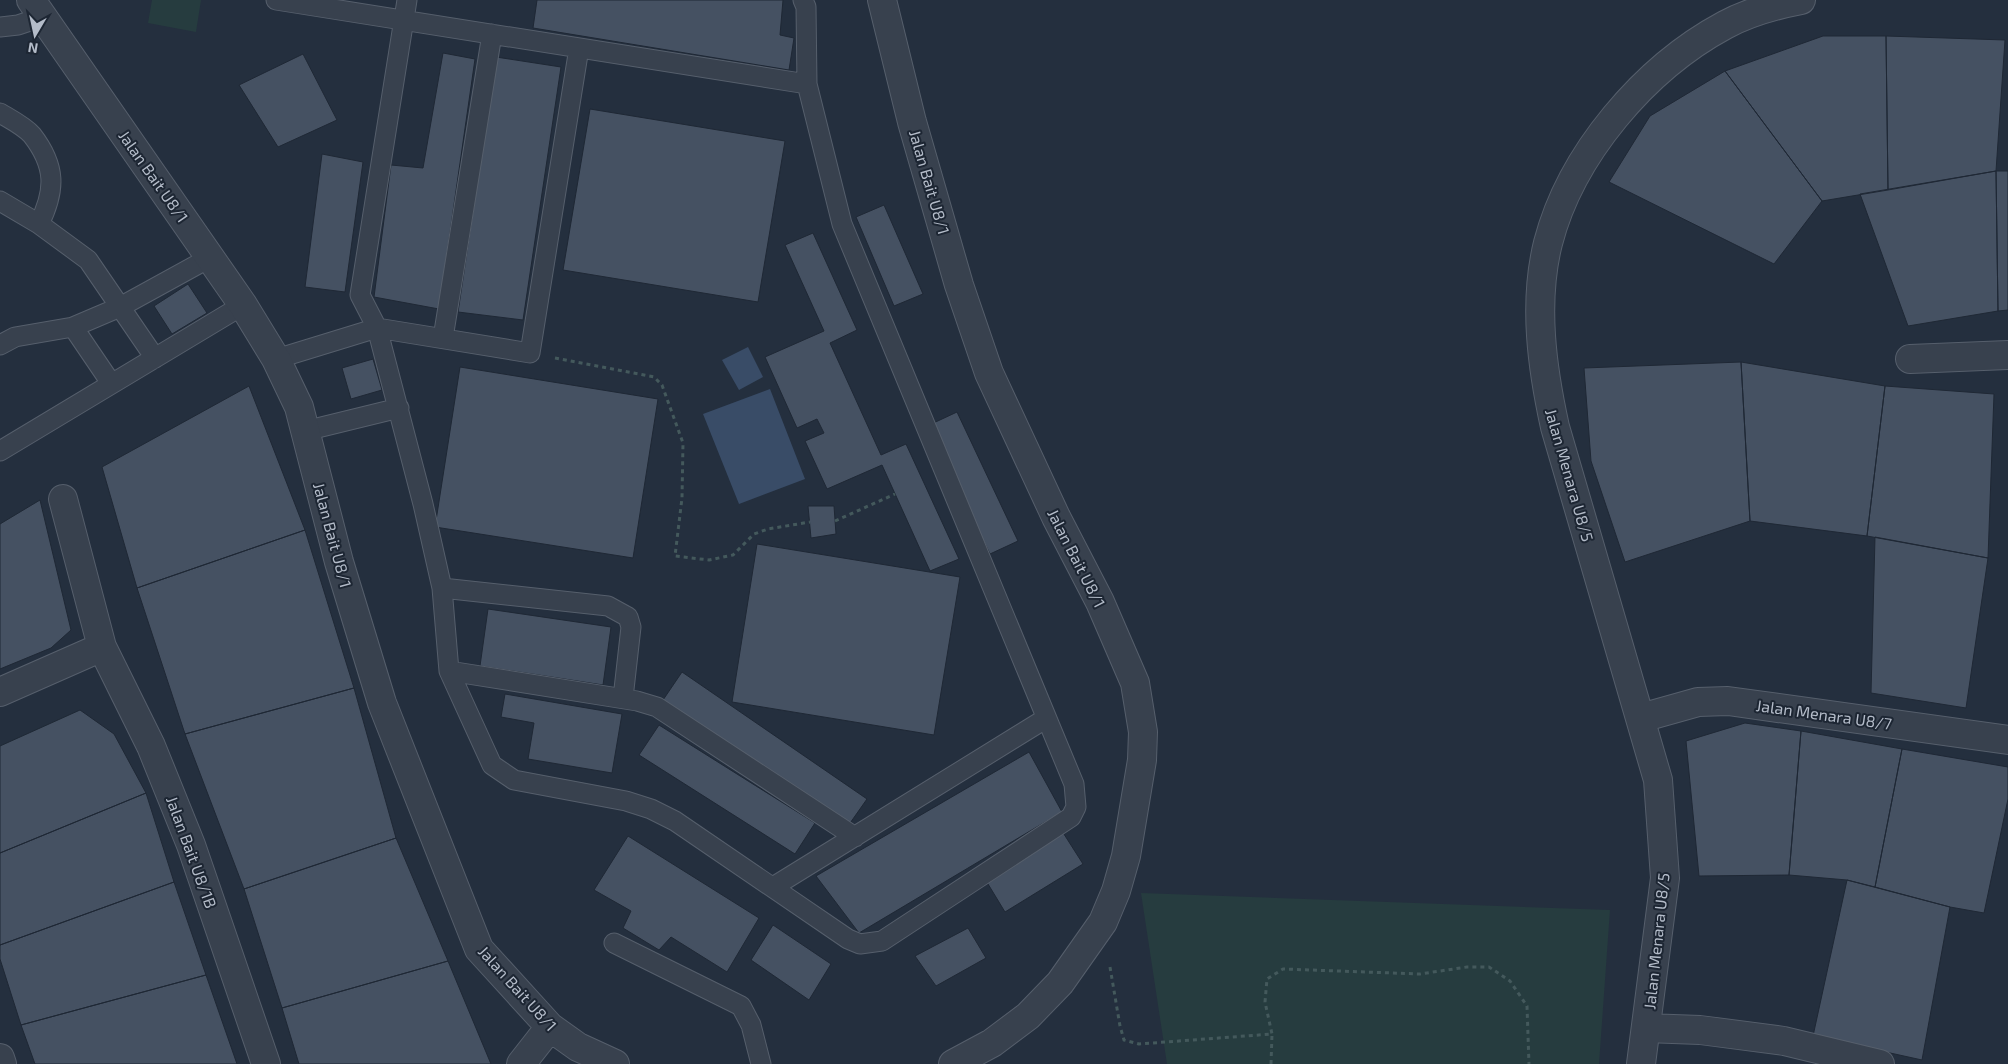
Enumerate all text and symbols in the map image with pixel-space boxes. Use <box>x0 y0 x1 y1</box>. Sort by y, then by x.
north arrow <box>10 10 60 60</box>
text: N <box>27 39 39 58</box>
street label: Jalan Bait U8/1 <box>115 126 193 226</box>
street label: Jalan Bait U8/1 <box>906 127 954 237</box>
street label: Jalan Menara U8/5 <box>1542 406 1598 544</box>
street label: Jalan Bait U8/1 <box>310 480 356 590</box>
street label: Jalan Bait U8/1 <box>1044 506 1110 610</box>
street label: Jalan Menara U8/7 <box>1755 695 1893 733</box>
street label: Jalan Bait U8/1B <box>163 793 221 911</box>
street label: Jalan Menara U8/5 <box>1639 872 1673 1010</box>
street label: Jalan Bait U8/1 <box>475 942 561 1034</box>

